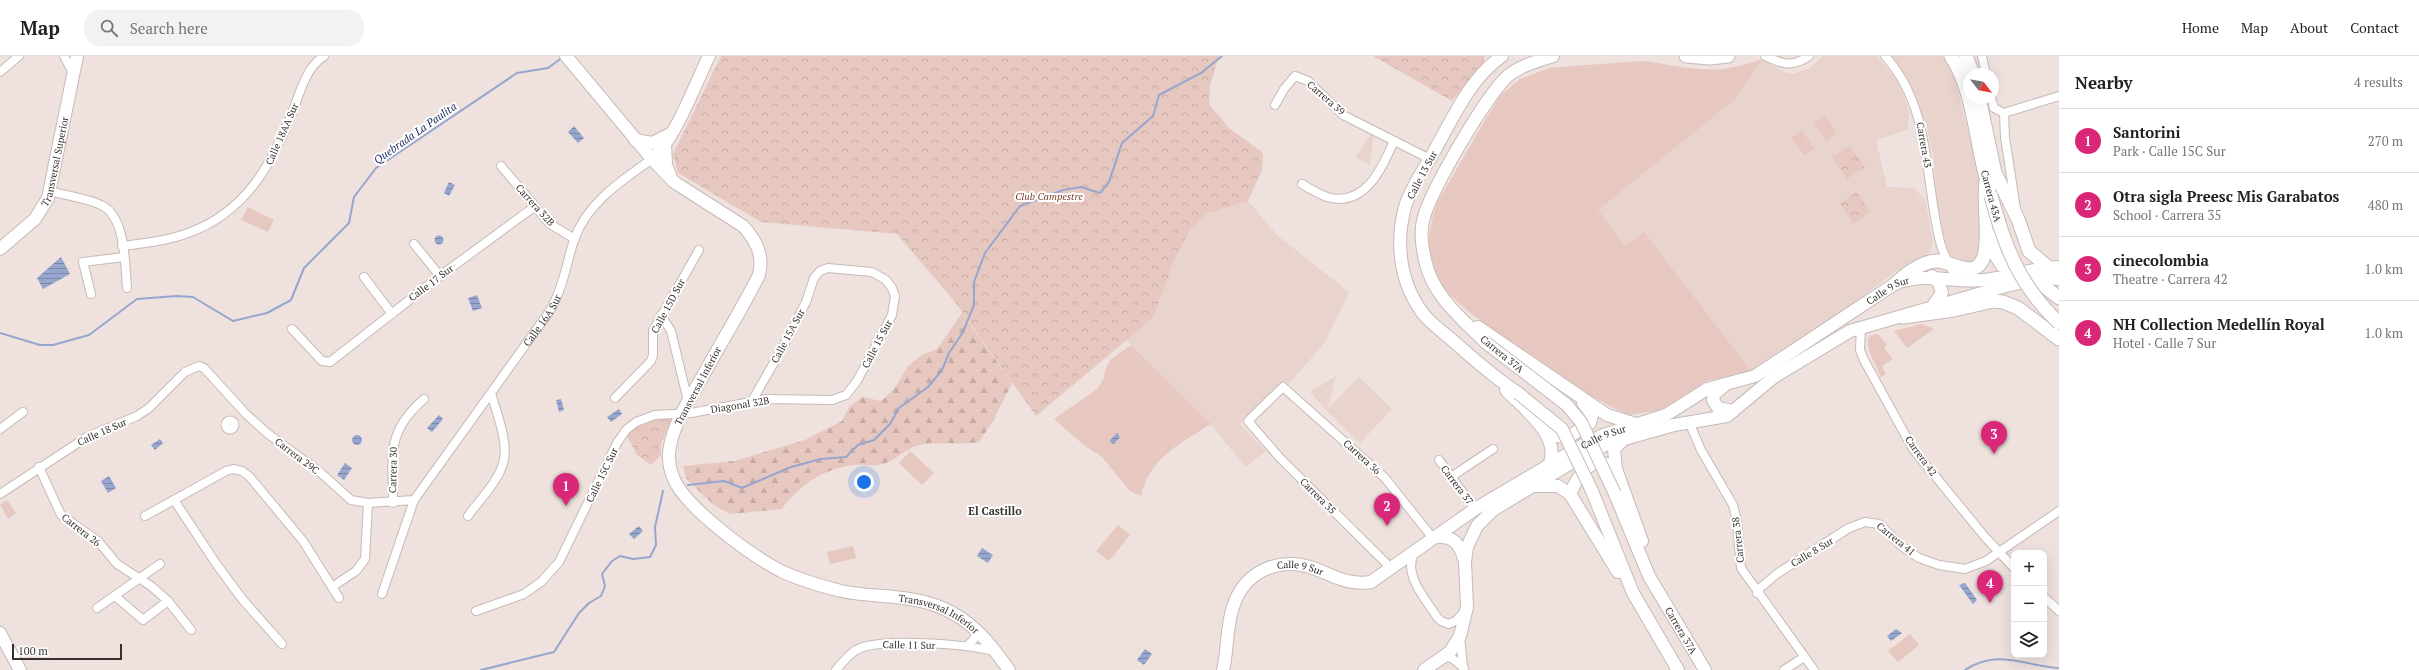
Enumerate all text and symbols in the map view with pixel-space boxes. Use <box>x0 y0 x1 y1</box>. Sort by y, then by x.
search box <box>84 10 364 46</box>
text: Map <box>20 15 60 40</box>
icon: search <box>98 17 120 39</box>
text: Search here <box>130 18 208 38</box>
text: Home <box>2182 18 2219 37</box>
text: Map <box>2241 18 2268 37</box>
text: About <box>2290 18 2328 37</box>
text: Contact <box>2350 18 2399 37</box>
north arrow <box>1963 68 1999 104</box>
text: Nearby <box>2075 71 2133 94</box>
text: 4 results <box>2354 73 2403 91</box>
street label: Carrera 39 <box>1304 78 1348 118</box>
water label: Quebrada La Paulita <box>371 99 459 167</box>
street label: Calle 18AA Sur <box>263 101 302 167</box>
street label: Transversal Superior <box>38 115 71 209</box>
street label: Carrera 43 <box>1914 121 1934 169</box>
text: Santorini <box>2113 122 2180 142</box>
text: 1 <box>2084 132 2092 150</box>
text: 270 m <box>2368 132 2403 150</box>
text: Park · Calle 15C Sur <box>2113 142 2226 160</box>
street label: Calle 13 Sur <box>1404 148 1440 201</box>
street label: Carrera 43A <box>1978 169 2004 223</box>
street label: Carrera 32B <box>513 181 557 229</box>
text: Otra sigla Preesc Mis Garabatos <box>2113 186 2339 206</box>
park label: Club Campestre <box>1015 190 1083 203</box>
text: 2 <box>2084 196 2092 214</box>
text: 480 m <box>2368 196 2403 214</box>
text: School · Carrera 35 <box>2113 206 2221 224</box>
text: cinecolombia <box>2113 250 2209 270</box>
text: 3 <box>2084 260 2092 278</box>
text: 1.0 km <box>2364 260 2403 278</box>
street label: Calle 17 Sur <box>406 262 456 304</box>
text: Theatre · Carrera 42 <box>2113 270 2228 288</box>
street label: Calle 9 Sur <box>1864 273 1910 307</box>
street label: Calle 15D Sur <box>648 276 688 336</box>
street label: Calle 16A Sur <box>520 292 564 349</box>
street label: Calle 15A Sur <box>768 306 808 365</box>
text: NH Collection Medellín Royal <box>2113 314 2325 334</box>
street label: Calle 15 Sur <box>859 317 895 370</box>
text: 4 <box>2084 324 2092 342</box>
text: 1.0 km <box>2364 324 2403 342</box>
street label: Carrera 37A <box>1478 332 1527 376</box>
text: Hotel · Calle 7 Sur <box>2113 334 2216 352</box>
street label: Transversal Inferior <box>672 344 724 428</box>
street label: Diagonal 32B <box>710 394 770 416</box>
street label: Calle 18 Sur <box>75 415 129 449</box>
pin: 3 <box>1981 421 2007 454</box>
street label: Calle 9 Sur <box>1578 422 1628 452</box>
street label: Carrera 42 <box>1902 433 1940 479</box>
street label: Carrera 29C <box>272 435 322 477</box>
street label: Carrera 36 <box>1340 437 1384 478</box>
street label: Calle 15C Sur <box>583 445 621 505</box>
street label: Carrera 30 <box>386 447 400 493</box>
street label: Carrera 37 <box>1438 463 1476 507</box>
your location <box>854 472 874 492</box>
pin: 1 <box>553 473 579 506</box>
street label: Carrera 35 <box>1297 475 1339 517</box>
pin: 2 <box>1374 493 1400 526</box>
district label: El Castillo <box>968 504 1022 518</box>
street label: Carrera 26 <box>59 511 104 550</box>
street label: Carrera 38 <box>1729 516 1747 564</box>
street label: Carrera 41 <box>1874 519 1918 559</box>
street label: Calle 8 Sur <box>1788 534 1836 570</box>
map controls <box>2011 550 2047 658</box>
button: + <box>2011 550 2047 586</box>
street label: Calle 9 Sur <box>1276 558 1326 578</box>
pin: 4 <box>1977 570 2003 603</box>
button: − <box>2011 586 2047 622</box>
street label: Transversal Inferior <box>898 591 982 636</box>
street label: Carrera 37A <box>1662 604 1700 656</box>
button: layers <box>2011 622 2047 658</box>
street label: Calle 11 Sur <box>882 638 936 652</box>
scale bar <box>12 642 122 661</box>
text: 100 m <box>18 644 48 658</box>

